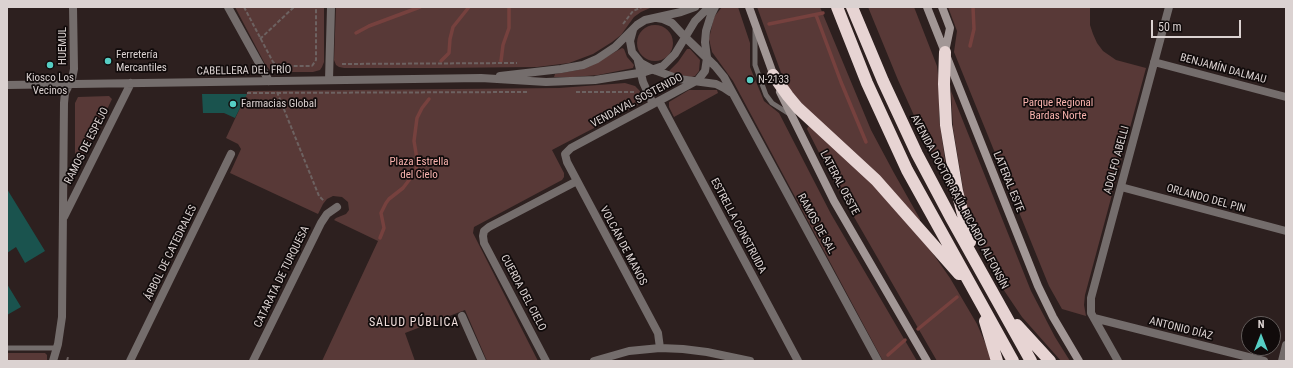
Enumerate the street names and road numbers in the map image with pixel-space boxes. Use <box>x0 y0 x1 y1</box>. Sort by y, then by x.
street label: HUEMUL <box>56 27 70 65</box>
street label: BENJAMÍN DALMAU <box>1178 51 1268 87</box>
street label: CABELLERA DEL FRÍO <box>197 64 291 78</box>
street label: VENDAVAL SOSTENIDO <box>589 71 685 131</box>
street label: RAMOS DE ESPEJO <box>62 105 112 187</box>
street label: AVENIDA DOCTOR RAÚL RICARDO ALFONSÍN <box>907 113 1011 291</box>
street label: ADOLFO ABELLI <box>1102 125 1132 195</box>
street label: LATERAL OESTE <box>816 149 862 217</box>
street label: LATERAL ESTE <box>990 150 1026 214</box>
street label: ESTRELLA CONSTRUIDA <box>707 176 769 276</box>
street label: ORLANDO DEL PIN <box>1165 182 1247 216</box>
street label: RAMOS DE SAL <box>794 192 838 256</box>
street label: ÁRBOL DE CATEDRALES <box>142 203 200 303</box>
street label: VOLCÁN DE MANOS <box>597 204 649 288</box>
street label: CATARATA DE TURQUESA <box>252 224 312 330</box>
street label: CUERDA DEL CIELO <box>497 253 549 333</box>
street label: ANTONIO DÍAZ <box>1148 315 1214 343</box>

